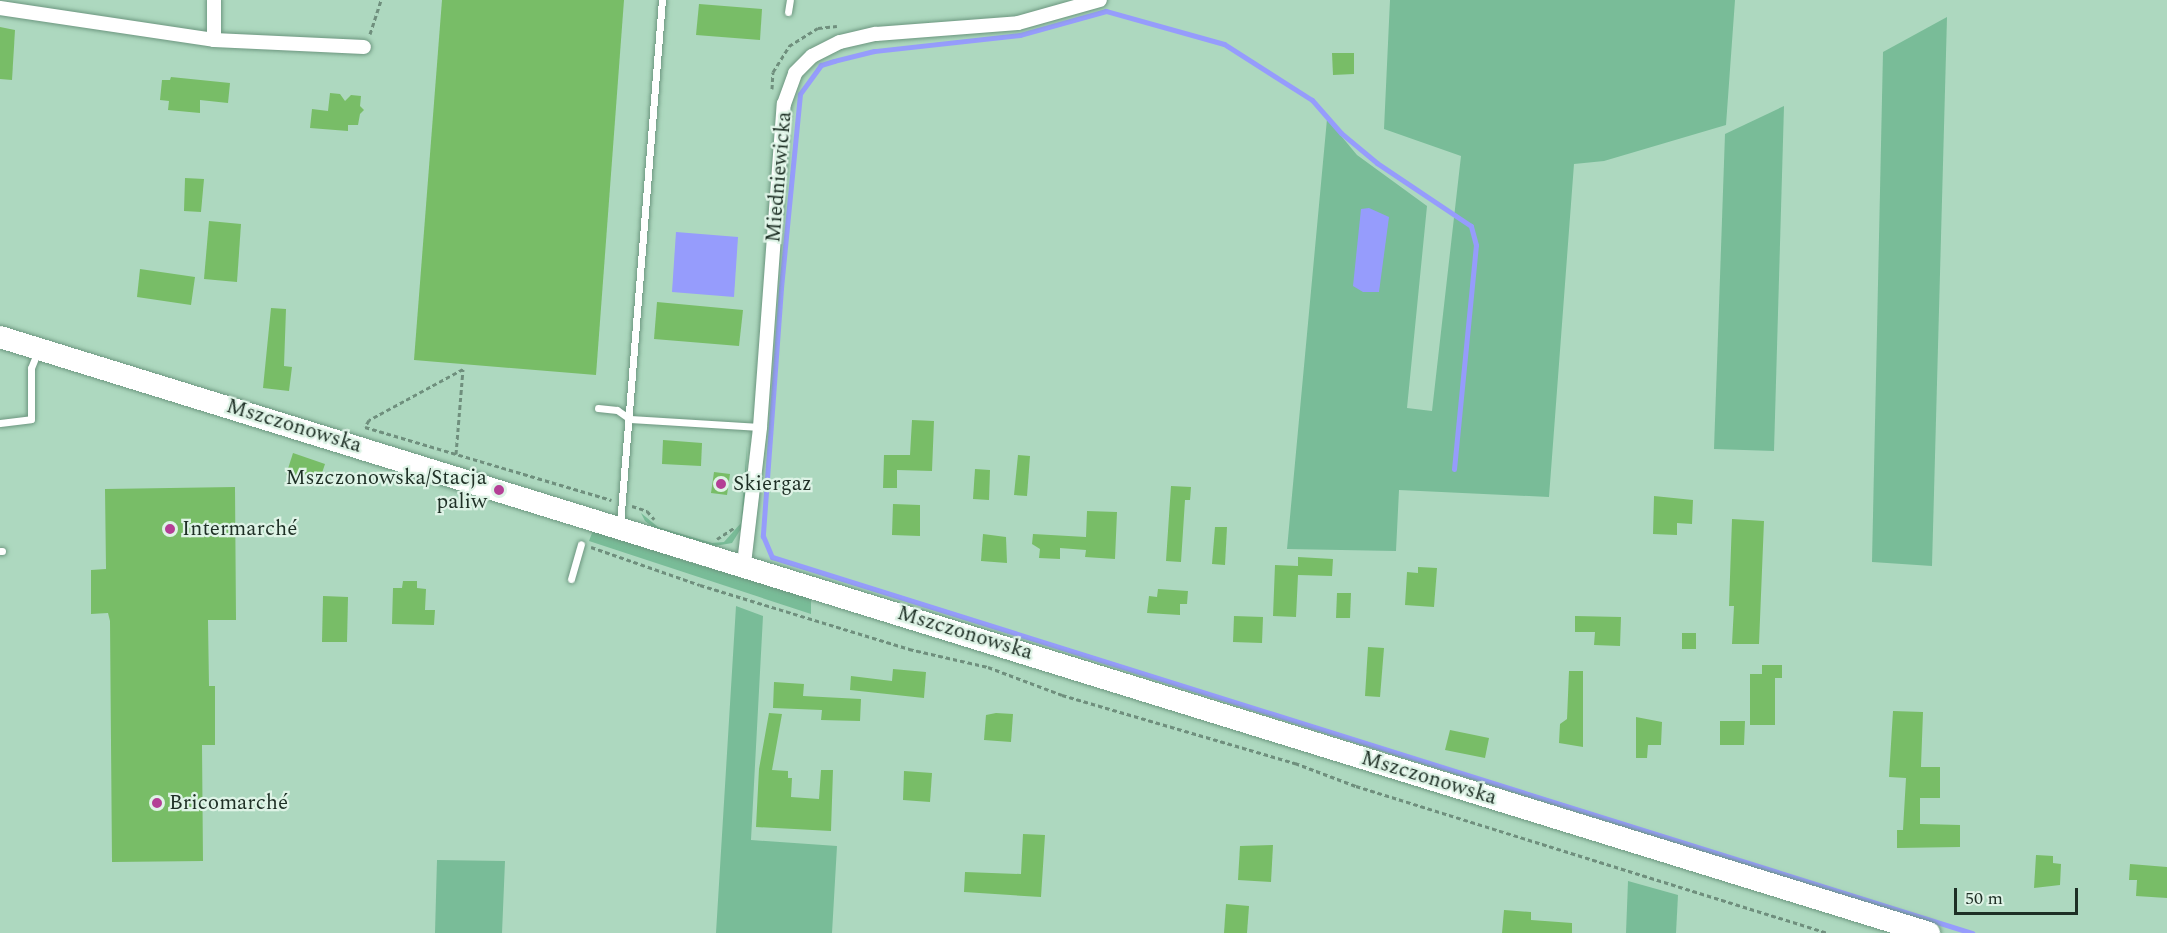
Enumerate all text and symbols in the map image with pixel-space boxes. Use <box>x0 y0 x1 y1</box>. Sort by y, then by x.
street label: Miedniewicka <box>761 110 797 244</box>
street label: Mszczonowska <box>223 393 365 459</box>
place label: Mszczonowska/Stacja paliw <box>285 465 487 515</box>
place label: Skiergaz <box>733 471 812 497</box>
marker: Skiergaz <box>714 477 728 491</box>
marker: Mszczonowska/Stacja paliw <box>492 483 506 497</box>
place label: Intermarché <box>182 516 297 542</box>
marker: Intermarché <box>163 522 177 536</box>
street label: Mszczonowska <box>894 600 1036 666</box>
street label: Mszczonowska <box>1358 745 1500 811</box>
place label: Bricomarché <box>169 790 288 816</box>
marker: Bricomarché <box>150 796 164 810</box>
scale bar <box>1957 876 2082 914</box>
text: 50 m <box>1965 885 2003 912</box>

